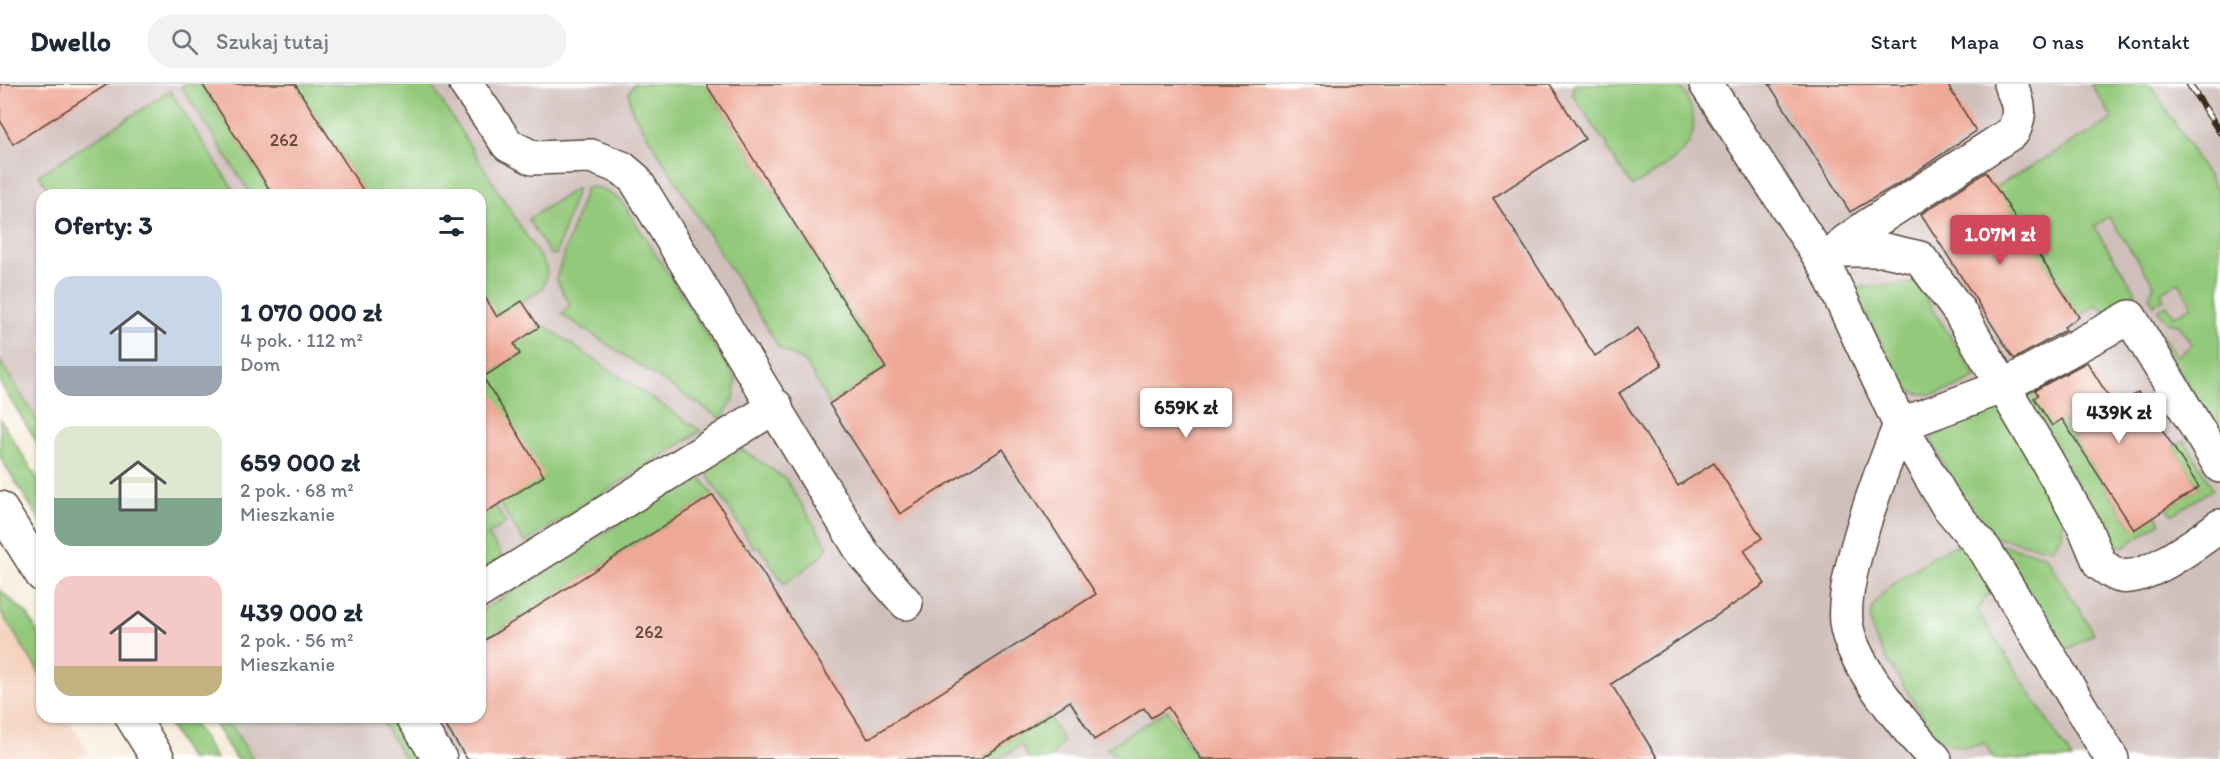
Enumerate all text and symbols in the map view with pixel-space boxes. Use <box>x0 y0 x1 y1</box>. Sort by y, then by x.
search box <box>147 14 567 68</box>
text: Dwello <box>30 24 111 58</box>
icon: search <box>168 25 201 58</box>
text: Szukaj tutaj <box>216 28 329 55</box>
text: Start <box>1871 29 1917 54</box>
text: Mapa <box>1950 29 1999 54</box>
text: O nas <box>2032 29 2084 54</box>
text: Kontakt <box>2117 29 2190 54</box>
house number: 262 <box>270 129 299 151</box>
text: Oferty: 3 <box>54 209 153 241</box>
icon: filters <box>435 209 468 242</box>
pin: 1.07M zł <box>1938 215 2062 266</box>
text: 1.07M zł <box>1964 222 2036 246</box>
text: 1 070 000 zł <box>240 296 382 328</box>
icon: home <box>102 300 174 372</box>
text: 4 pok. · 112 m² <box>240 328 363 352</box>
text: Dom <box>240 352 280 376</box>
pin: 659K zł <box>1131 388 1241 439</box>
pin: 439K zł <box>2064 393 2174 444</box>
text: 659K zł <box>1154 395 1218 419</box>
text: 439K zł <box>2086 400 2152 424</box>
text: 659 000 zł <box>240 446 360 478</box>
icon: home <box>102 450 174 522</box>
text: 2 pok. · 68 m² <box>240 478 354 502</box>
text: Mieszkanie <box>240 502 335 526</box>
text: 439 000 zł <box>240 596 363 628</box>
icon: home <box>102 600 174 672</box>
house number: 262 <box>635 621 664 643</box>
text: 2 pok. · 56 m² <box>240 628 353 652</box>
text: Mieszkanie <box>240 652 335 676</box>

